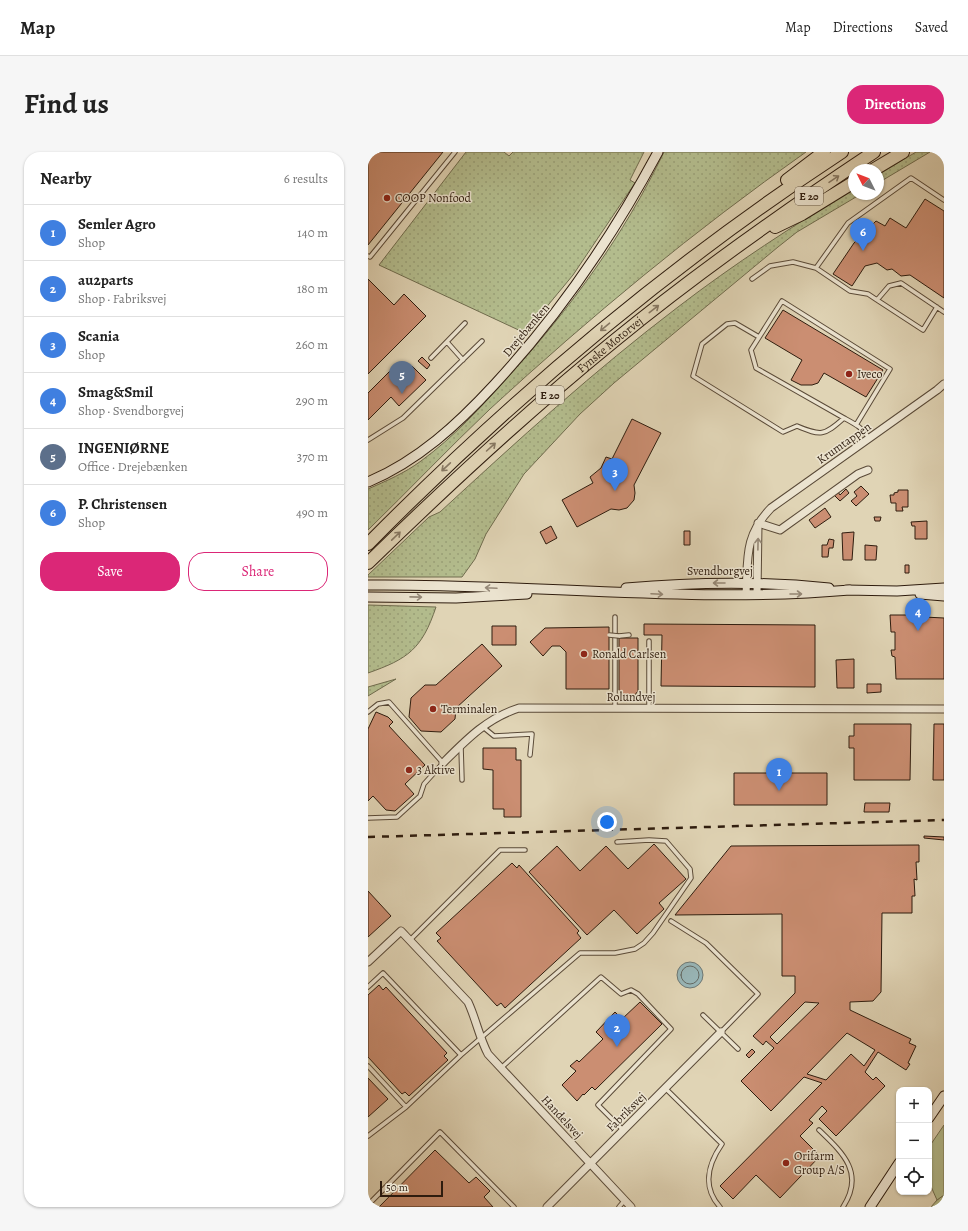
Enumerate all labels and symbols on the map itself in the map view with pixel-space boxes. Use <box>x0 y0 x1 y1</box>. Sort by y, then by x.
north arrow <box>848 164 884 200</box>
one-way arrow <box>828 174 840 182</box>
road number: E 20 <box>795 187 823 205</box>
place label: COOP Nonfood <box>395 190 472 206</box>
marker: COOP Nonfood <box>382 193 392 203</box>
pin: 6 <box>850 218 876 251</box>
street label: Drejebænken <box>499 300 553 360</box>
one-way arrow <box>649 305 660 313</box>
street label: Fynske Motorvej <box>574 313 646 376</box>
one-way arrow <box>600 322 610 331</box>
pin: 5 <box>389 361 415 394</box>
place label: Iveco <box>857 366 882 382</box>
marker: Iveco <box>844 369 854 379</box>
road number: E 20 <box>536 386 564 404</box>
street label: Krumtappen <box>814 418 875 468</box>
one-way arrow <box>486 442 496 452</box>
pin: 3 <box>602 458 628 491</box>
one-way arrow <box>441 463 451 472</box>
one-way arrow <box>391 531 401 541</box>
one-way arrow <box>754 538 762 551</box>
street label: Svendborgvej <box>687 563 753 579</box>
one-way arrow <box>713 579 726 587</box>
one-way arrow <box>485 584 498 591</box>
one-way arrow <box>650 590 663 598</box>
one-way arrow <box>789 590 802 598</box>
one-way arrow <box>409 593 422 601</box>
pin: 4 <box>905 598 931 631</box>
place label: Ronald Carlsen <box>592 646 667 662</box>
marker: Ronald Carlsen <box>579 649 589 659</box>
street label: Rolundvej <box>607 689 655 705</box>
place label: Terminalen <box>441 701 498 717</box>
marker: Terminalen <box>428 704 438 714</box>
pin: 1 <box>766 758 792 791</box>
place label: 3 Aktive <box>417 762 455 778</box>
marker: 3 Aktive <box>404 765 414 775</box>
your location <box>597 812 617 832</box>
pin: 2 <box>604 1014 630 1047</box>
street label: Fabriksvej <box>603 1089 649 1135</box>
street label: Handelsvej <box>538 1092 586 1142</box>
place label: Orifarm Group A/S <box>794 1148 845 1178</box>
marker: Orifarm Group A/S <box>781 1158 791 1168</box>
scale bar <box>380 1179 443 1198</box>

